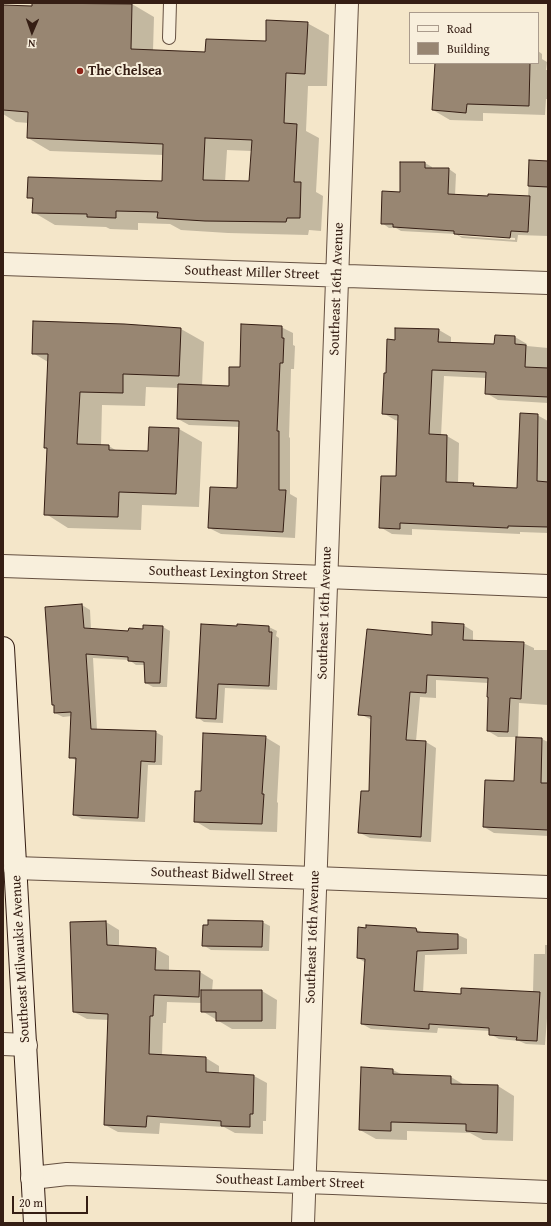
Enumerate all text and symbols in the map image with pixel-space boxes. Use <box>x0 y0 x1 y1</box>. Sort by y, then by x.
north arrow <box>12 12 52 52</box>
legend <box>409 12 539 64</box>
text: Road <box>447 20 472 37</box>
text: N <box>28 36 36 52</box>
text: Building <box>447 40 490 57</box>
place label: The Chelsea <box>88 63 162 79</box>
marker: The Chelsea <box>75 66 85 76</box>
street label: Southeast 16th Avenue <box>326 222 348 356</box>
street label: Southeast Miller Street <box>184 262 320 284</box>
street label: Southeast 16th Avenue <box>314 546 336 680</box>
street label: Southeast Lexington Street <box>148 563 308 585</box>
street label: Southeast Bidwell Street <box>150 864 294 886</box>
street label: Southeast 16th Avenue <box>302 870 324 1004</box>
street label: Southeast Milwaukie Avenue <box>8 875 34 1043</box>
street label: Southeast Lambert Street <box>215 1171 365 1193</box>
scale bar <box>14 1188 90 1214</box>
text: 20 m <box>19 1194 43 1211</box>

